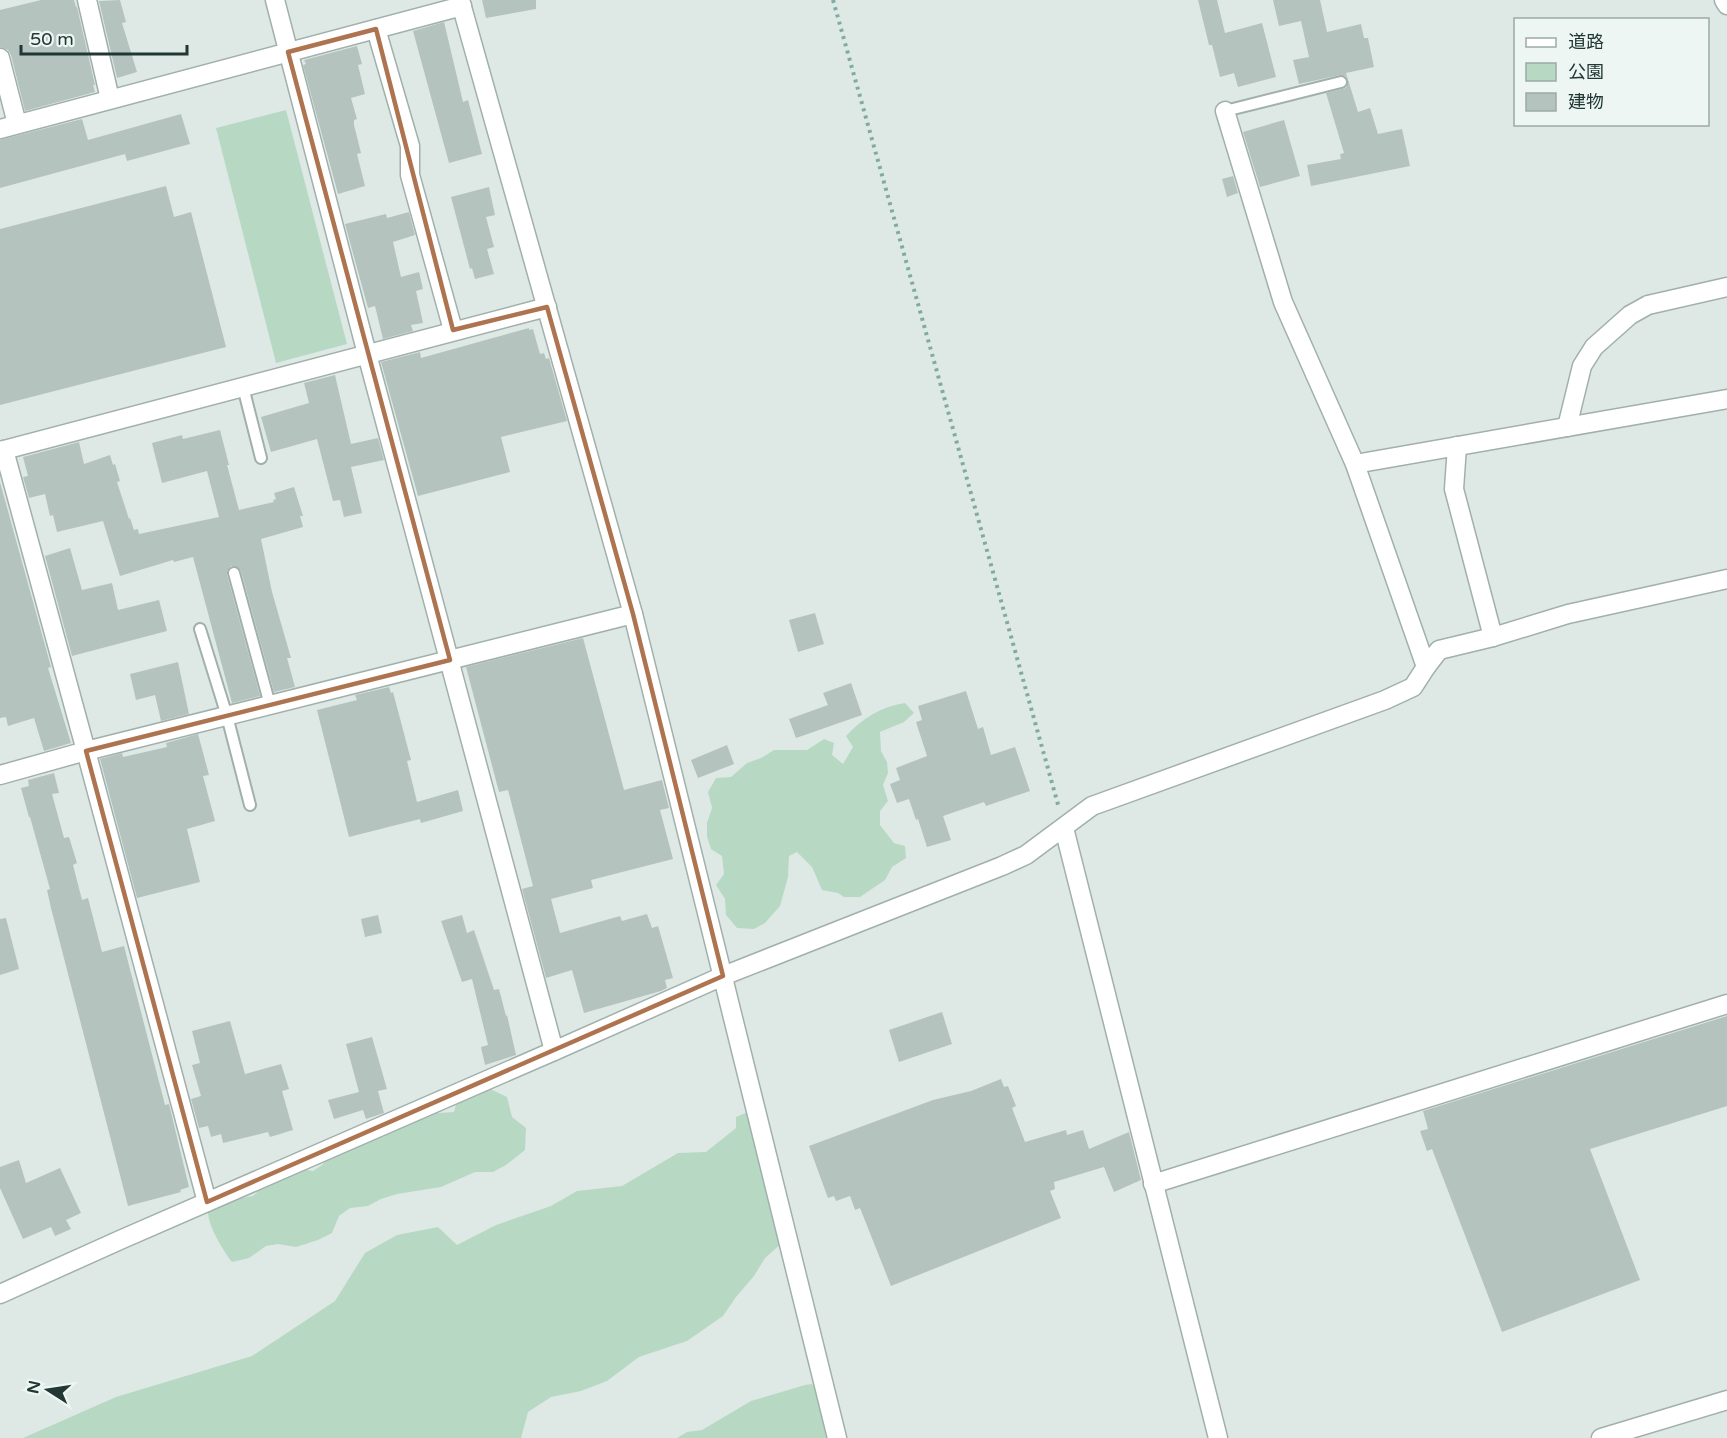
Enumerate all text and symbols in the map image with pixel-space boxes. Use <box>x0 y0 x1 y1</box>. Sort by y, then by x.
scale bar <box>21 18 188 56</box>
legend <box>1514 18 1709 126</box>
text: 50 m <box>30 28 74 50</box>
text: 道路 <box>1568 31 1604 53</box>
text: 公園 <box>1568 61 1604 83</box>
text: 建物 <box>1568 91 1604 113</box>
north arrow <box>18 1360 78 1420</box>
text: N <box>23 1379 45 1395</box>

